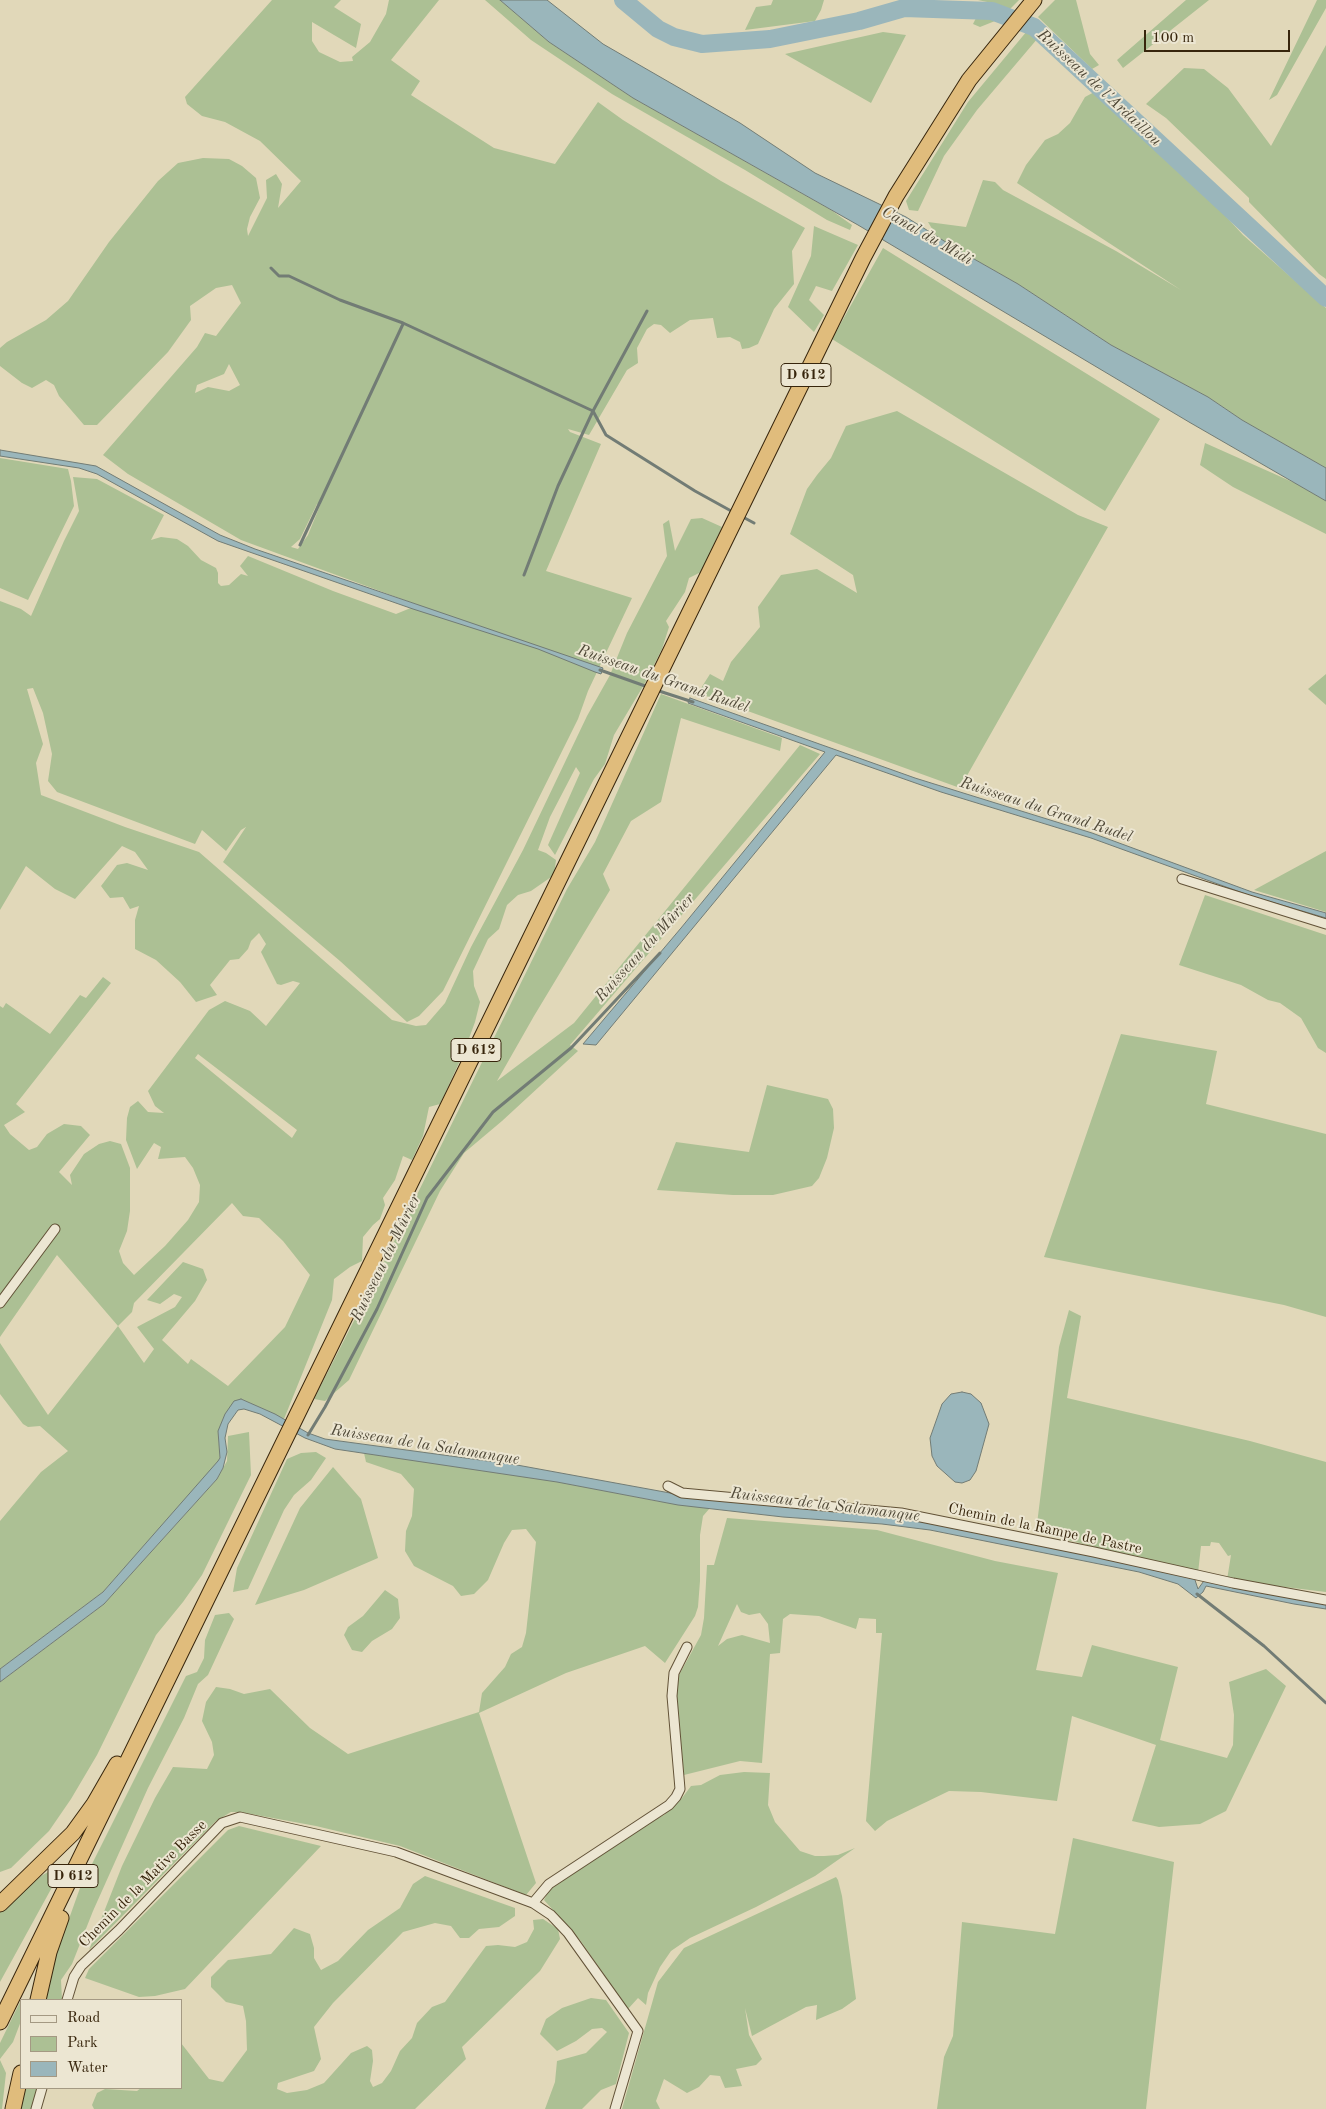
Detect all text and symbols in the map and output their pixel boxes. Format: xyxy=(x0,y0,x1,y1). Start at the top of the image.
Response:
scale bar xyxy=(1146,20,1292,52)
water label: Ruisseau de l'Ardaillou xyxy=(1033,25,1165,151)
text: 100 m xyxy=(1152,31,1194,46)
water label: Canal du Midi xyxy=(878,202,976,270)
road number: D 612 xyxy=(781,364,831,386)
water label: Ruisseau du Grand Rudel xyxy=(575,641,751,717)
water label: Ruisseau du Grand Rudel xyxy=(957,773,1135,847)
water label: Ruisseau du Mûrier xyxy=(591,890,699,1006)
road number: D 612 xyxy=(451,1038,501,1062)
water label: Ruisseau du Mûrier xyxy=(347,1191,425,1325)
water label: Ruisseau de la Salamanque xyxy=(329,1421,521,1469)
water label: Ruisseau de la Salamanque xyxy=(729,1484,921,1526)
street label: Chemin de la Rampe de Pastre xyxy=(946,1500,1144,1558)
street label: Chemin de la Mative Basse xyxy=(75,1816,211,1952)
road number: D 612 xyxy=(48,1864,98,1888)
legend xyxy=(20,1999,182,2089)
text: Road xyxy=(67,2011,100,2026)
text: Park xyxy=(67,2036,98,2051)
text: Water xyxy=(67,2061,108,2076)

